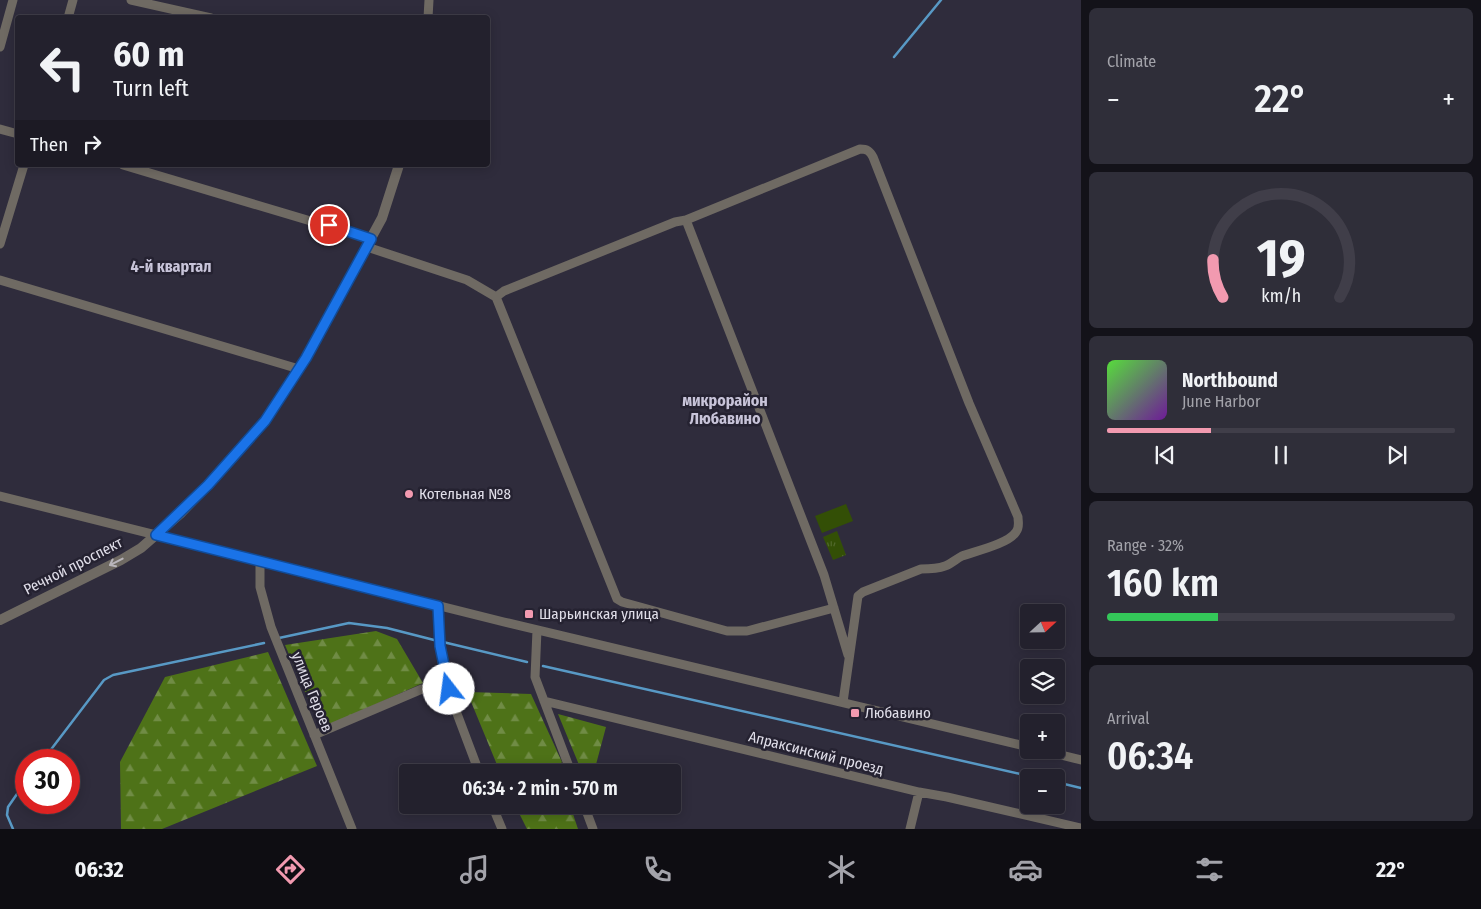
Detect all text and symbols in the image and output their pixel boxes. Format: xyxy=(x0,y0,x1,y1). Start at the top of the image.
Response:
text: 60 m xyxy=(113,33,184,75)
icon: left xyxy=(30,35,95,100)
text: Climate xyxy=(1107,52,1156,71)
text: Turn left xyxy=(113,75,189,102)
text: 22° xyxy=(1255,76,1307,122)
text: − xyxy=(1107,83,1120,116)
text: + xyxy=(1442,83,1455,116)
icon: right xyxy=(78,130,106,158)
text: Then xyxy=(30,133,68,156)
pin xyxy=(308,204,350,246)
icon: arrive xyxy=(315,211,343,239)
text: 19 xyxy=(1257,227,1305,290)
district label: 4-й квартал xyxy=(131,257,211,276)
text: km/h xyxy=(1261,285,1301,307)
text: Northbound xyxy=(1182,369,1278,392)
district label: микрорайон Любавино xyxy=(682,391,768,428)
text: June Harbor xyxy=(1182,392,1260,411)
icon: previous xyxy=(1151,441,1179,469)
icon: pause xyxy=(1267,441,1295,469)
icon: next xyxy=(1383,441,1411,469)
place label: Котельная №8 xyxy=(419,485,511,503)
marker: Котельная №8 xyxy=(403,488,415,500)
street label: Речной проспект xyxy=(21,533,126,599)
text: Range · 32% xyxy=(1107,536,1184,555)
one-way arrow xyxy=(109,558,124,567)
text: 160 km xyxy=(1107,560,1219,606)
north arrow xyxy=(1020,604,1065,649)
map controls xyxy=(1020,604,1065,814)
place label: Шарьинская улица xyxy=(539,605,659,623)
marker: Шарьинская улица xyxy=(523,608,535,620)
street label: улица Героев xyxy=(288,649,336,735)
button: layers xyxy=(1020,659,1065,704)
position arrow xyxy=(422,662,474,714)
place label: Любавино xyxy=(865,704,931,722)
marker: Любавино xyxy=(849,707,861,719)
text: Arrival xyxy=(1107,709,1149,728)
button: + xyxy=(1020,714,1065,759)
street label: Апраксинский проезд xyxy=(747,728,885,778)
text: 06:34 xyxy=(1107,733,1193,779)
speed limit sign: 30 xyxy=(15,749,80,814)
button: − xyxy=(1020,769,1065,814)
text: 06:34 · 2 min · 570 m xyxy=(462,777,618,800)
icon: directions xyxy=(273,852,308,887)
icon: music xyxy=(457,852,492,887)
icon: phone xyxy=(640,852,675,887)
icon: climate xyxy=(824,852,859,887)
icon: car xyxy=(1008,852,1043,887)
icon: filters xyxy=(1192,852,1227,887)
text: 06:32 xyxy=(74,856,124,883)
text: 22° xyxy=(1376,856,1407,883)

